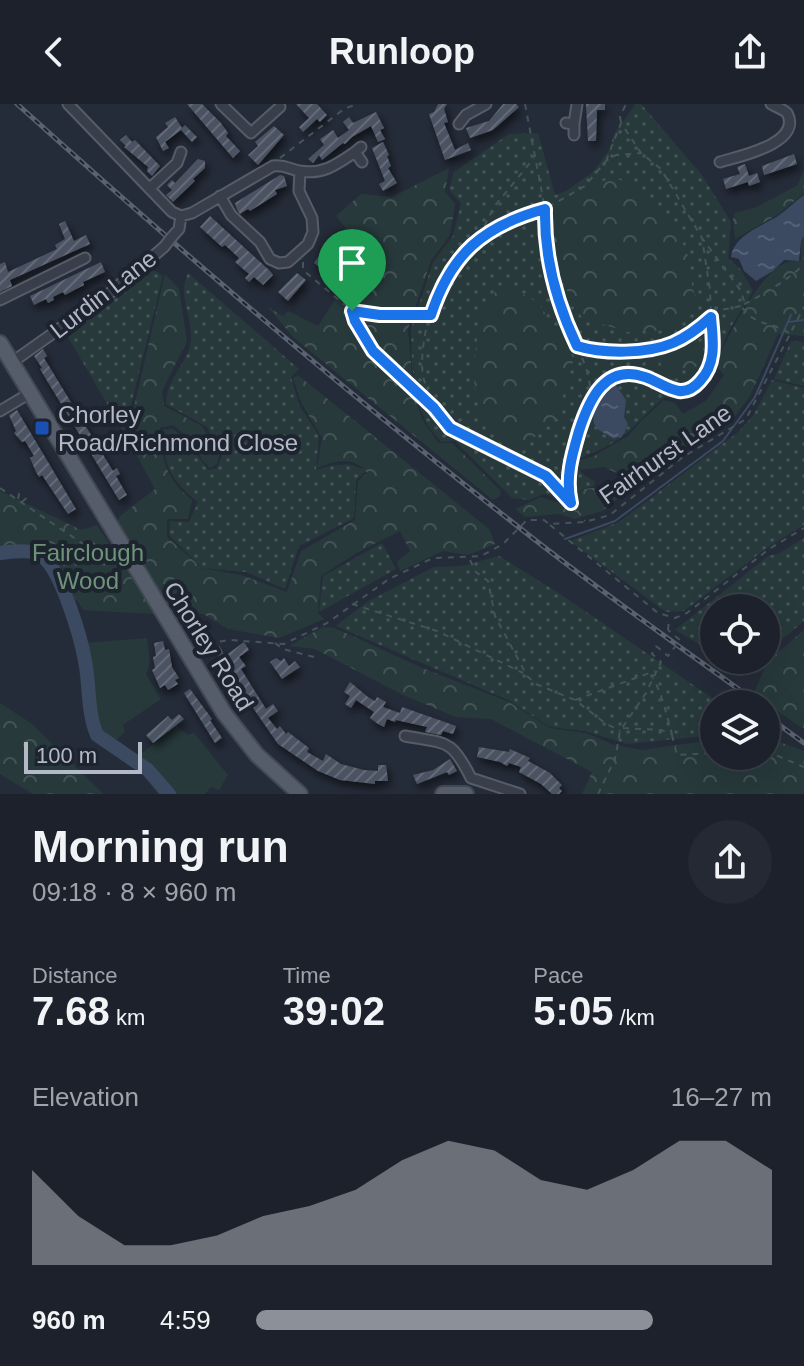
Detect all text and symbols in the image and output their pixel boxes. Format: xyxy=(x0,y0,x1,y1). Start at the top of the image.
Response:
icon: back xyxy=(32,30,76,74)
icon: share xyxy=(728,30,772,74)
text: Runloop xyxy=(329,31,475,72)
pin xyxy=(318,229,386,311)
icon: arrive xyxy=(330,241,374,285)
street label: Lurdin Lane xyxy=(45,244,161,344)
street label: Fairhurst Lane xyxy=(594,399,736,509)
place label: Chorley Road/Richmond Close xyxy=(58,401,298,456)
marker: Chorley Road/Richmond Close xyxy=(33,419,51,437)
park label: Fairclough Wood xyxy=(32,539,144,594)
street label: Chorley Road xyxy=(159,577,259,715)
map controls xyxy=(700,594,780,770)
button: locate xyxy=(700,594,780,674)
button: layers xyxy=(700,690,780,770)
scale bar xyxy=(24,738,142,774)
text: 100 m xyxy=(36,743,97,768)
button: share xyxy=(688,820,772,904)
text: Morning run xyxy=(32,822,289,871)
text: 09:18 · 8 × 960 m xyxy=(32,877,237,907)
text: Distance xyxy=(32,963,118,988)
text: Time xyxy=(283,963,331,988)
text: Pace xyxy=(533,963,583,988)
text: 7.68 xyxy=(32,989,110,1033)
text: 39:02 xyxy=(283,989,385,1033)
text: 5:05 xyxy=(533,989,613,1033)
text: km xyxy=(110,1005,145,1030)
text: /km xyxy=(613,1005,655,1030)
text: Elevation xyxy=(32,1082,139,1112)
text: 16–27 m xyxy=(671,1082,772,1112)
text: 960 m xyxy=(32,1305,106,1335)
text: 4:59 xyxy=(160,1305,211,1335)

